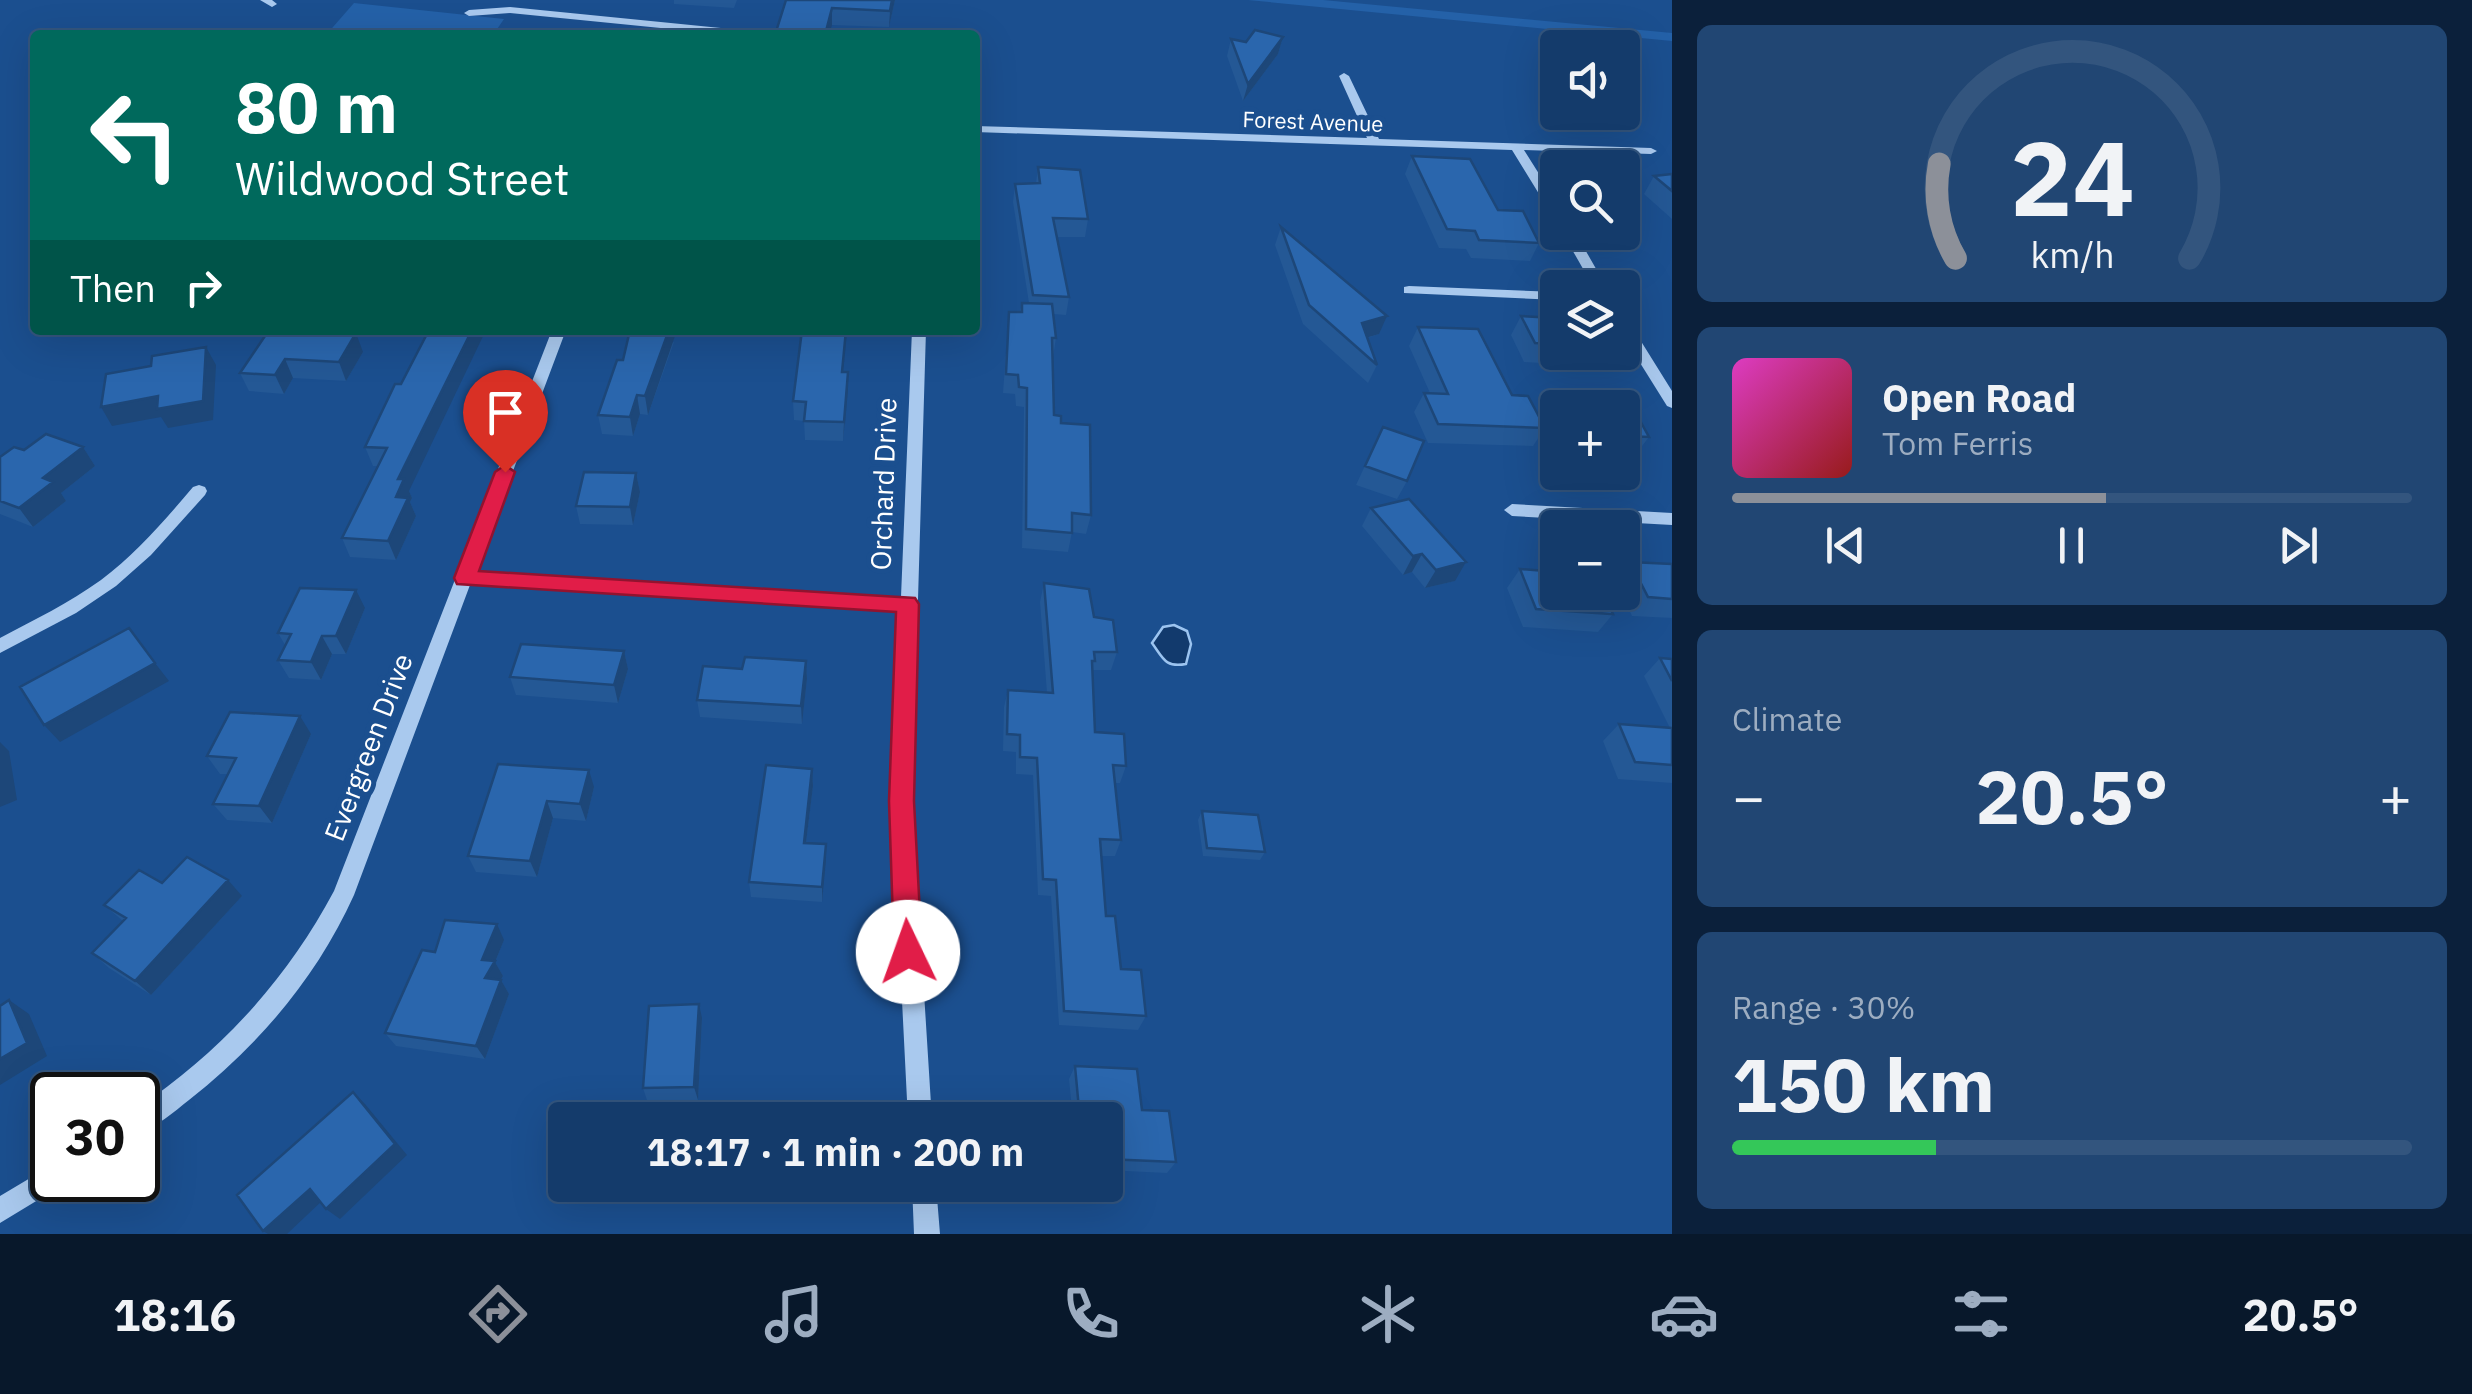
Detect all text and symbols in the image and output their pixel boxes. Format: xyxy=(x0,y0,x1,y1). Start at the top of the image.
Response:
map controls xyxy=(1540,30,1640,610)
button: sound xyxy=(1540,30,1640,130)
text: 80 m xyxy=(235,61,398,152)
icon: left xyxy=(70,70,200,200)
street label: Forest Avenue xyxy=(1242,104,1384,138)
text: 24 xyxy=(2010,109,2134,245)
text: Wildwood Street xyxy=(235,149,570,207)
button: search xyxy=(1540,150,1640,250)
text: km/h xyxy=(2030,231,2114,278)
icon: right xyxy=(176,260,231,315)
text: Then xyxy=(70,263,156,312)
button: layers xyxy=(1540,270,1640,370)
pin xyxy=(463,370,548,473)
text: Open Road xyxy=(1882,373,2076,422)
icon: arrive xyxy=(478,385,533,440)
button: + xyxy=(1540,390,1640,490)
street label: Orchard Drive xyxy=(861,397,905,571)
text: Tom Ferris xyxy=(1882,422,2033,464)
button: − xyxy=(1540,510,1640,610)
icon: previous xyxy=(1818,518,1873,573)
icon: pause xyxy=(2044,518,2099,573)
icon: next xyxy=(2271,518,2326,573)
street label: Evergreen Drive xyxy=(315,648,421,846)
text: Climate xyxy=(1732,698,1842,740)
text: 20.5° xyxy=(1975,747,2169,845)
text: − xyxy=(1732,761,1765,832)
text: + xyxy=(2379,761,2412,832)
position arrow xyxy=(856,900,960,1004)
text: Range · 30% xyxy=(1732,986,1915,1028)
text: 150 km xyxy=(1732,1035,1995,1133)
speed limit sign: 30 xyxy=(30,1072,160,1202)
text: 18:17 · 1 min · 200 m xyxy=(647,1127,1024,1176)
icon: directions xyxy=(463,1279,533,1349)
icon: music xyxy=(759,1279,829,1349)
icon: phone xyxy=(1056,1279,1126,1349)
icon: climate xyxy=(1353,1279,1423,1349)
icon: car xyxy=(1649,1279,1719,1349)
icon: filters xyxy=(1946,1279,2016,1349)
text: 18:16 xyxy=(113,1285,236,1343)
text: 20.5° xyxy=(2243,1285,2359,1343)

